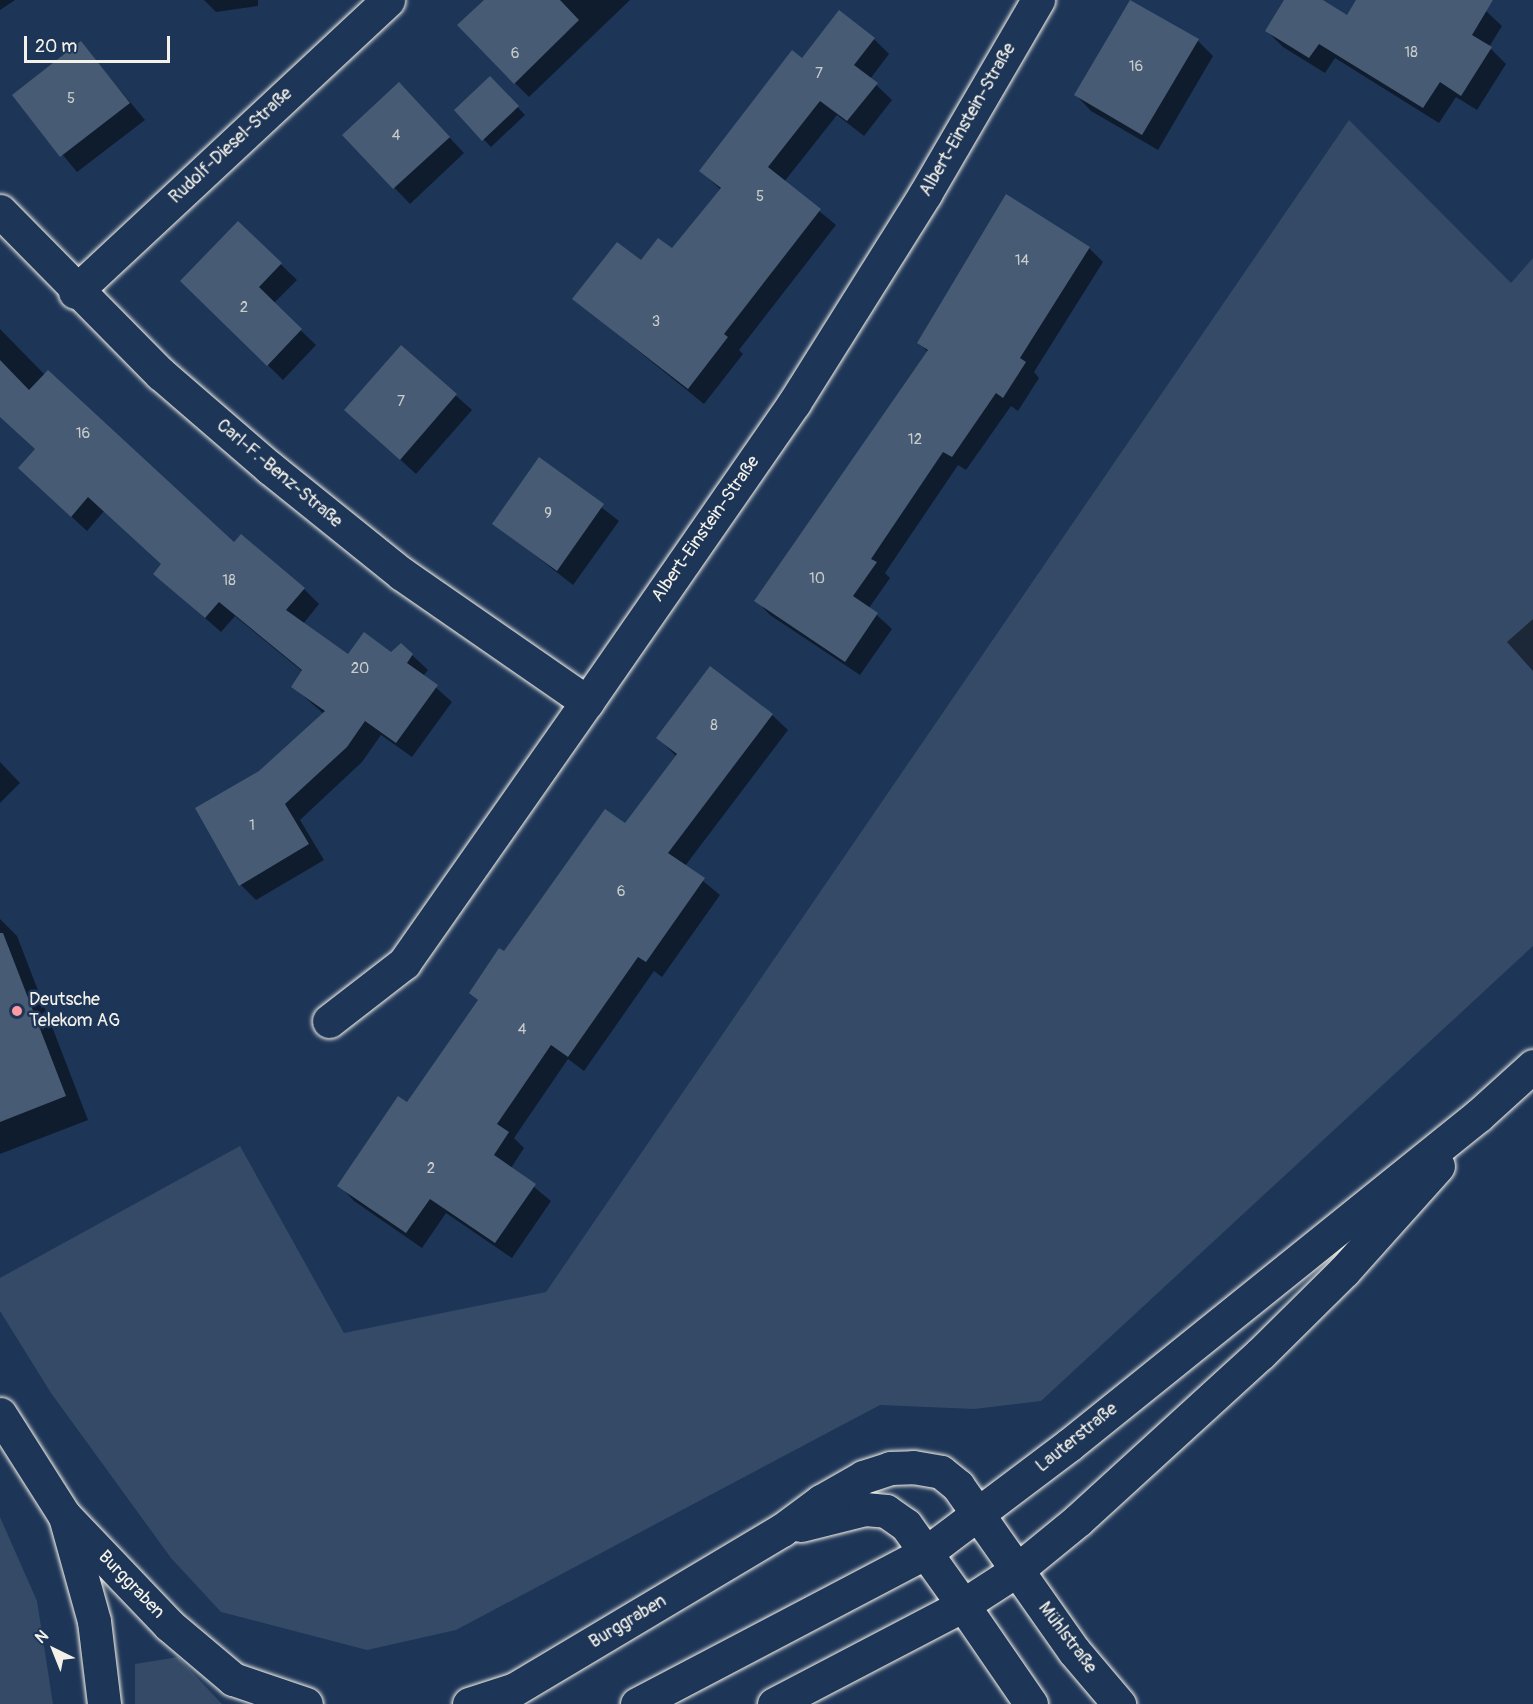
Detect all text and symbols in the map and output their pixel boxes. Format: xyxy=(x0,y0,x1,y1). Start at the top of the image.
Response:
scale bar xyxy=(27,24,172,62)
text: 20 m xyxy=(35,35,77,58)
street label: Albert-Einstein-Straße xyxy=(915,39,1021,201)
house number: 18 xyxy=(1404,44,1418,62)
house number: 6 xyxy=(511,45,519,63)
house number: 16 xyxy=(1129,58,1143,76)
house number: 7 xyxy=(815,65,823,83)
street label: Rudolf-Diesel-Straße xyxy=(165,83,297,209)
house number: 5 xyxy=(67,90,75,108)
house number: 4 xyxy=(392,127,400,145)
house number: 5 xyxy=(756,188,764,206)
house number: 14 xyxy=(1015,252,1029,270)
house number: 2 xyxy=(240,299,248,317)
house number: 3 xyxy=(652,313,660,331)
house number: 7 xyxy=(397,393,405,411)
street label: Carl-F.-Benz-Straße xyxy=(212,415,346,533)
house number: 16 xyxy=(76,425,90,443)
house number: 12 xyxy=(908,431,922,449)
street label: Albert-Einstein-Straße xyxy=(647,452,765,606)
house number: 9 xyxy=(544,505,552,523)
house number: 10 xyxy=(809,570,825,588)
house number: 18 xyxy=(222,572,236,590)
house number: 20 xyxy=(351,660,369,678)
house number: 8 xyxy=(710,717,718,735)
house number: 1 xyxy=(249,817,255,835)
house number: 6 xyxy=(617,883,625,901)
place label: Deutsche Telekom AG xyxy=(29,990,120,1032)
marker: Deutsche Telekom AG xyxy=(10,1004,24,1018)
house number: 4 xyxy=(518,1021,526,1039)
house number: 2 xyxy=(427,1160,435,1178)
street label: Lauterstraße xyxy=(1032,1399,1122,1477)
street label: Burggraben xyxy=(93,1547,169,1623)
street label: Burggraben xyxy=(586,1591,670,1653)
street label: Mühlstraße xyxy=(1033,1598,1101,1678)
north arrow xyxy=(24,1620,84,1680)
text: N xyxy=(31,1626,52,1648)

